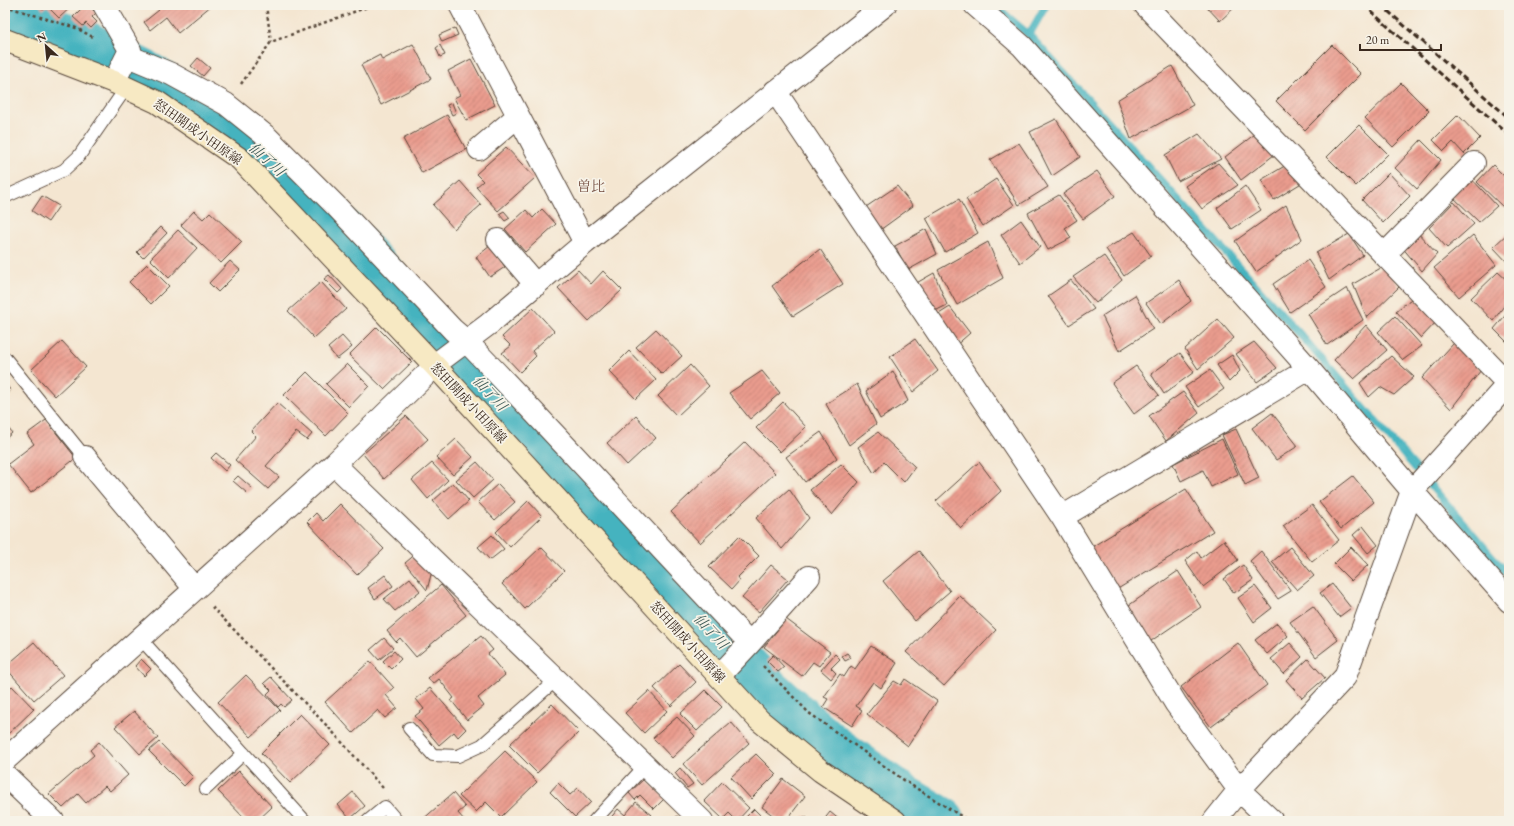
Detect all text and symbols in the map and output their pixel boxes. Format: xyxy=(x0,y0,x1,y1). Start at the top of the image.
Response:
north arrow xyxy=(26,26,66,66)
scale bar xyxy=(1360,26,1441,52)
text: N xyxy=(34,29,49,45)
text: 20 m xyxy=(1366,32,1390,48)
street label: 怒田開成小田原線 xyxy=(151,95,245,169)
water label: 仙了川 xyxy=(245,138,290,181)
district label: 曽比 xyxy=(577,177,605,195)
street label: 怒田開成小田原線 xyxy=(427,359,511,447)
water label: 仙了川 xyxy=(469,372,512,416)
street label: 怒田開成小田原線 xyxy=(647,598,729,686)
water label: 仙了川 xyxy=(690,610,733,654)

